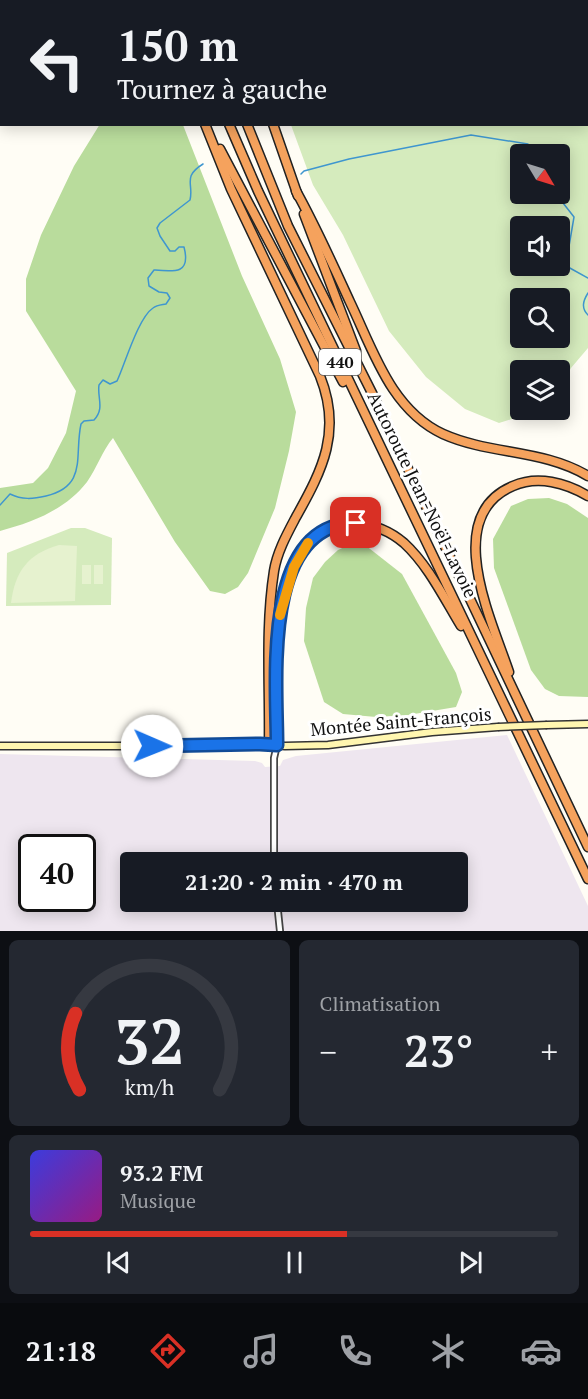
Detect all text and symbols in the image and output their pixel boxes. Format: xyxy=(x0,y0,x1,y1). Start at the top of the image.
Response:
text: 150 m xyxy=(117,17,238,73)
icon: left xyxy=(18,24,96,102)
text: Tournez à gauche xyxy=(117,71,327,107)
north arrow xyxy=(510,144,570,204)
map controls xyxy=(510,144,570,420)
button: sound xyxy=(510,216,570,276)
button: search xyxy=(510,288,570,348)
road number: 440 xyxy=(319,349,361,375)
button: layers xyxy=(510,360,570,420)
street label: Autoroute Jean-Noël-Lavoie xyxy=(362,387,483,602)
pin xyxy=(330,497,381,548)
icon: arrive xyxy=(339,506,372,539)
street label: Montée Saint-François xyxy=(309,701,492,741)
position arrow xyxy=(120,714,184,778)
speed limit sign: 40 xyxy=(18,834,96,912)
text: 21:20 · 2 min · 470 m xyxy=(185,867,403,896)
text: Climatisation xyxy=(320,990,440,1017)
text: 32 xyxy=(114,999,185,1082)
text: 23° xyxy=(404,1020,473,1080)
text: − xyxy=(320,1030,337,1073)
text: + xyxy=(540,1030,558,1073)
text: km/h xyxy=(124,1073,174,1101)
text: 93.2 FM xyxy=(120,1158,203,1187)
text: Musique xyxy=(120,1187,196,1214)
icon: previous xyxy=(102,1246,135,1279)
icon: pause xyxy=(278,1246,311,1279)
icon: next xyxy=(454,1246,487,1279)
icon: directions xyxy=(147,1330,189,1372)
icon: music xyxy=(240,1330,282,1372)
icon: phone xyxy=(334,1330,376,1372)
icon: climate xyxy=(427,1330,469,1372)
icon: car xyxy=(520,1330,562,1372)
text: 21:18 xyxy=(26,1333,96,1369)

